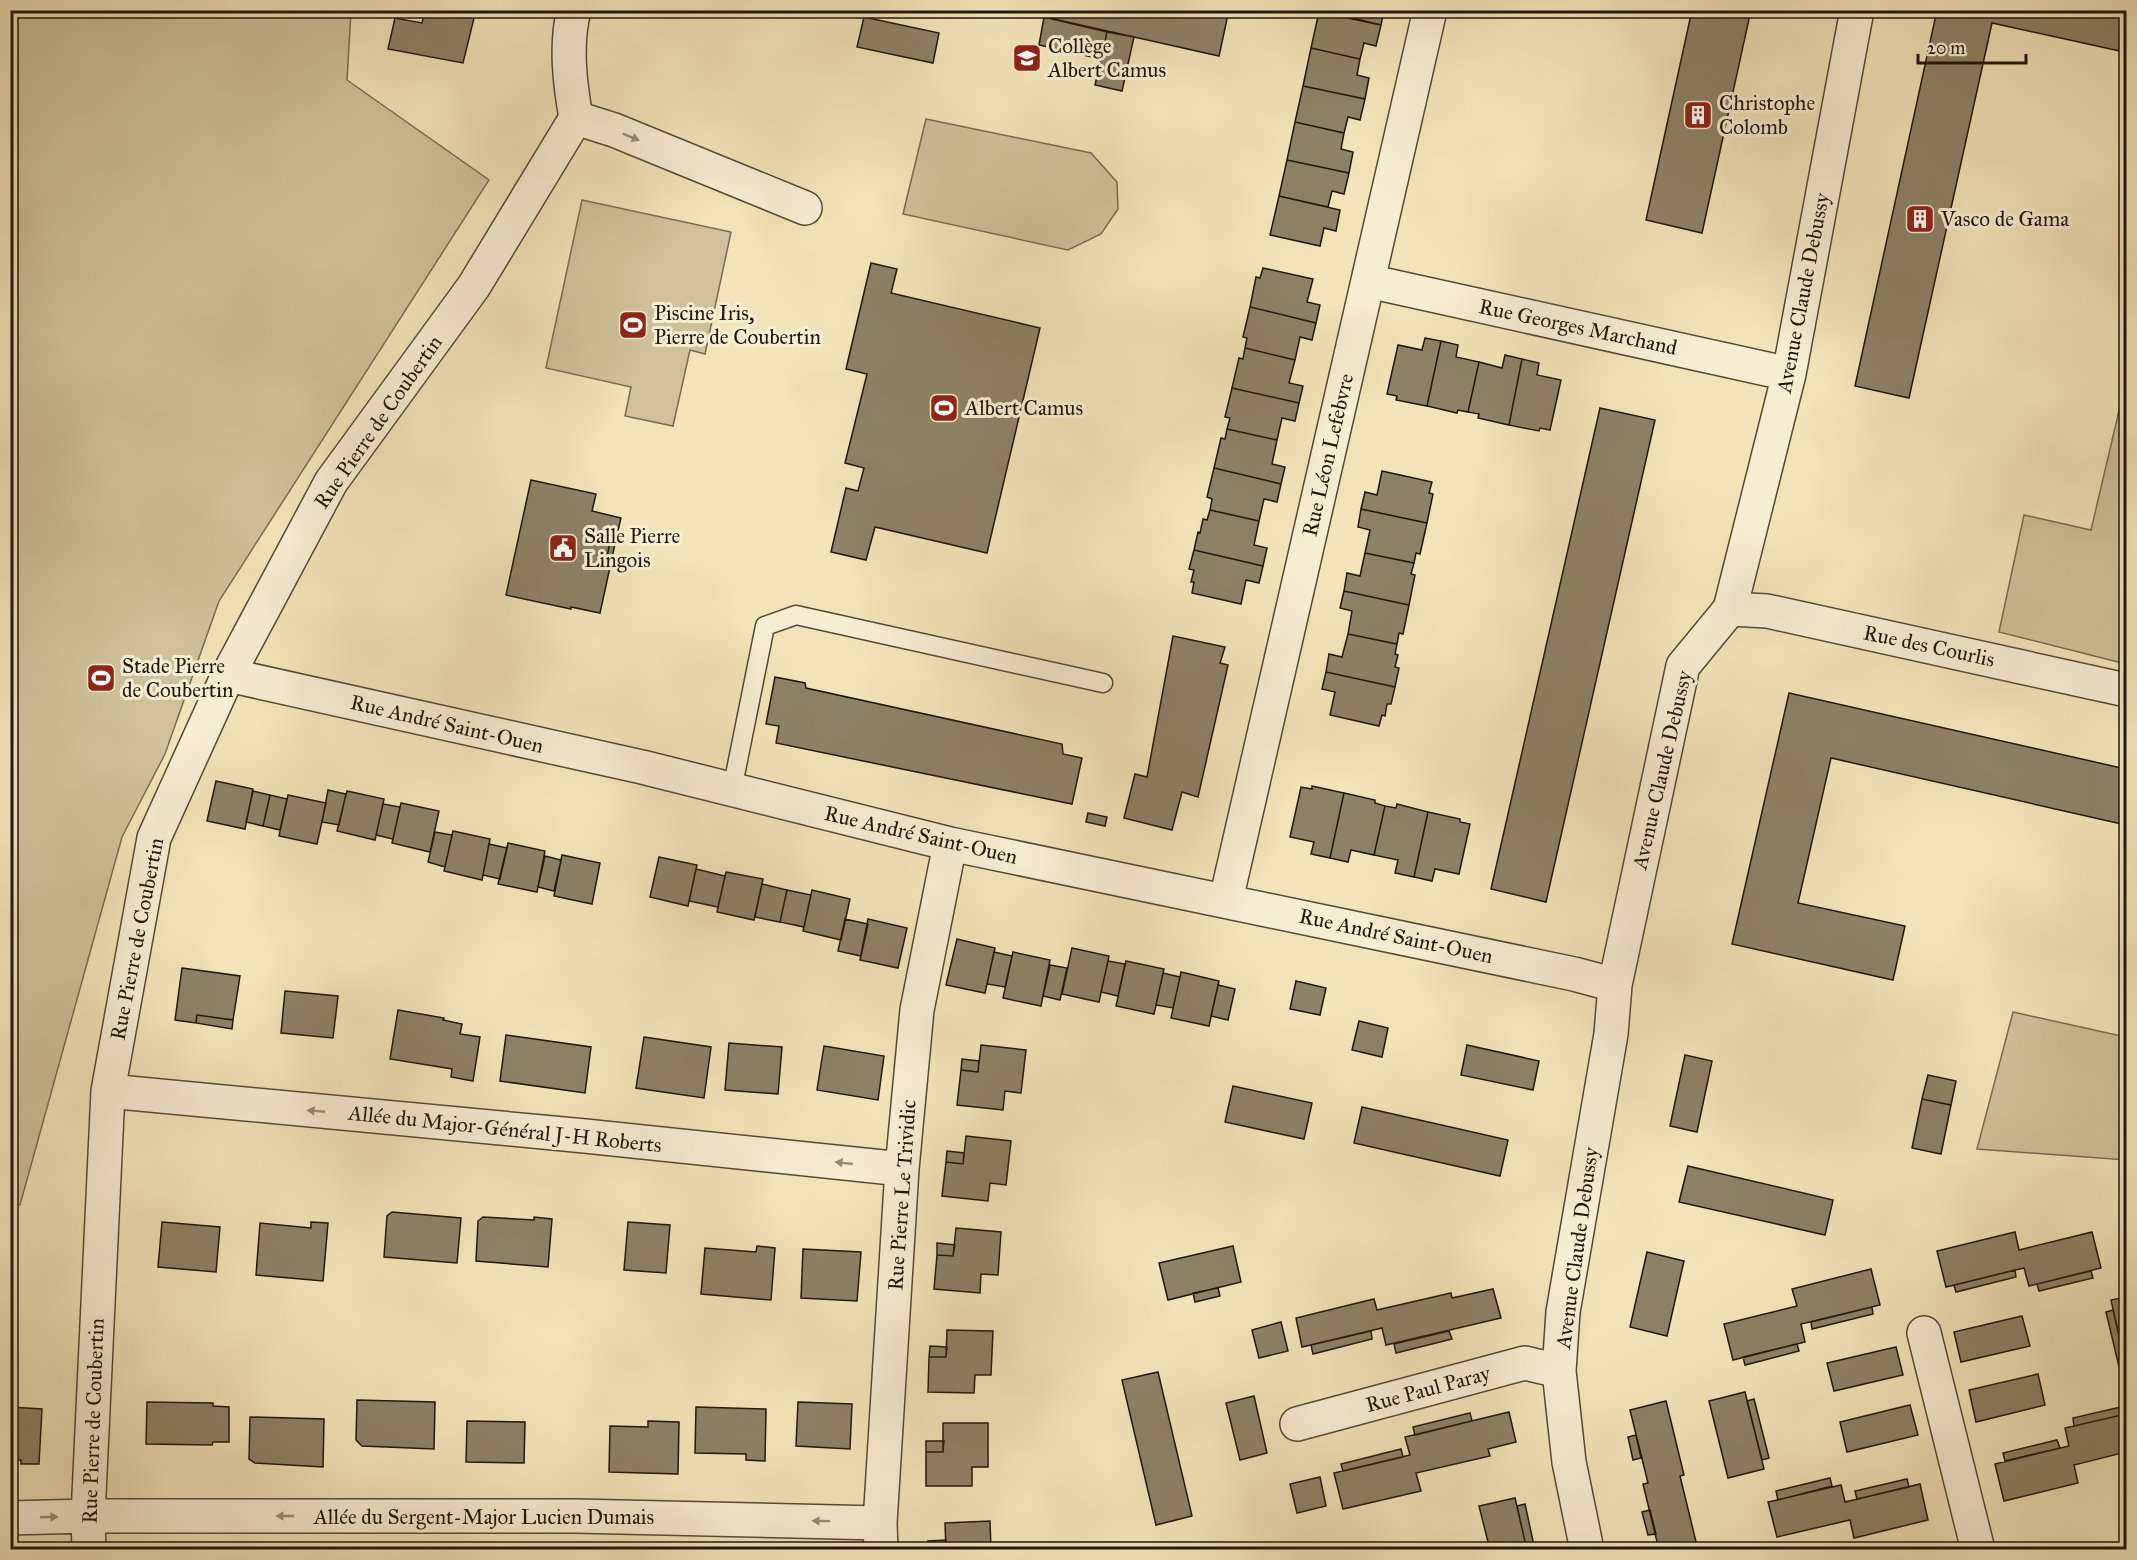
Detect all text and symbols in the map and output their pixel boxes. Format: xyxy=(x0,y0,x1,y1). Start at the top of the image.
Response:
scale bar xyxy=(1918,27,2026,65)
place label: Collège Albert Camus xyxy=(1047,33,1166,83)
text: 20 m xyxy=(1927,37,1965,59)
school or university icon: Collège Albert Camus xyxy=(1011,42,1043,74)
place label: Christophe Colomb xyxy=(1719,90,1815,140)
building icon: Christophe Colomb xyxy=(1682,99,1714,131)
one-way arrow xyxy=(622,133,640,142)
street label: Avenue Claude Debussy xyxy=(1771,190,1835,396)
building icon: Vasco de Gama xyxy=(1904,203,1936,235)
place label: Vasco de Gama xyxy=(1940,206,2069,232)
street label: Rue Georges Marchand xyxy=(1476,293,1680,361)
place label: Piscine Iris, Pierre de Coubertin xyxy=(654,300,821,350)
sports icon: Piscine Iris, Pierre de Coubertin xyxy=(617,309,649,341)
street label: Rue Pierre de Coubertin xyxy=(308,330,448,514)
street label: Rue Léon Lefebvre xyxy=(1297,371,1359,539)
sports icon: Albert Camus xyxy=(928,392,960,424)
place label: Albert Camus xyxy=(964,395,1083,421)
place label: Salle Pierre Lingois xyxy=(584,523,681,573)
public building icon: Salle Pierre Lingois xyxy=(547,532,579,564)
street label: Rue des Courlis xyxy=(1861,619,1997,673)
place label: Stade Pierre de Coubertin xyxy=(122,653,233,703)
sports icon: Stade Pierre de Coubertin xyxy=(85,662,117,694)
street label: Avenue Claude Debussy xyxy=(1626,667,1698,873)
street label: Rue André Saint-Ouen xyxy=(348,689,546,759)
street label: Rue André Saint-Ouen xyxy=(822,800,1020,870)
street label: Rue Pierre de Coubertin xyxy=(105,836,169,1042)
street label: Rue André Saint-Ouen xyxy=(1297,903,1495,969)
street label: Rue Pierre Le Trividic xyxy=(882,1098,922,1291)
street label: Allée du Major-Général J-H Roberts xyxy=(346,1100,663,1158)
one-way arrow xyxy=(306,1106,325,1116)
street label: Avenue Claude Debussy xyxy=(1550,1144,1604,1351)
one-way arrow xyxy=(834,1158,853,1168)
street label: Rue Pierre de Coubertin xyxy=(76,1318,110,1524)
street label: Rue Paul Paray xyxy=(1363,1360,1494,1418)
street label: Allée du Sergent-Major Lucien Dumais xyxy=(313,1504,654,1530)
one-way arrow xyxy=(276,1511,295,1521)
one-way arrow xyxy=(40,1512,59,1522)
one-way arrow xyxy=(812,1517,831,1526)

